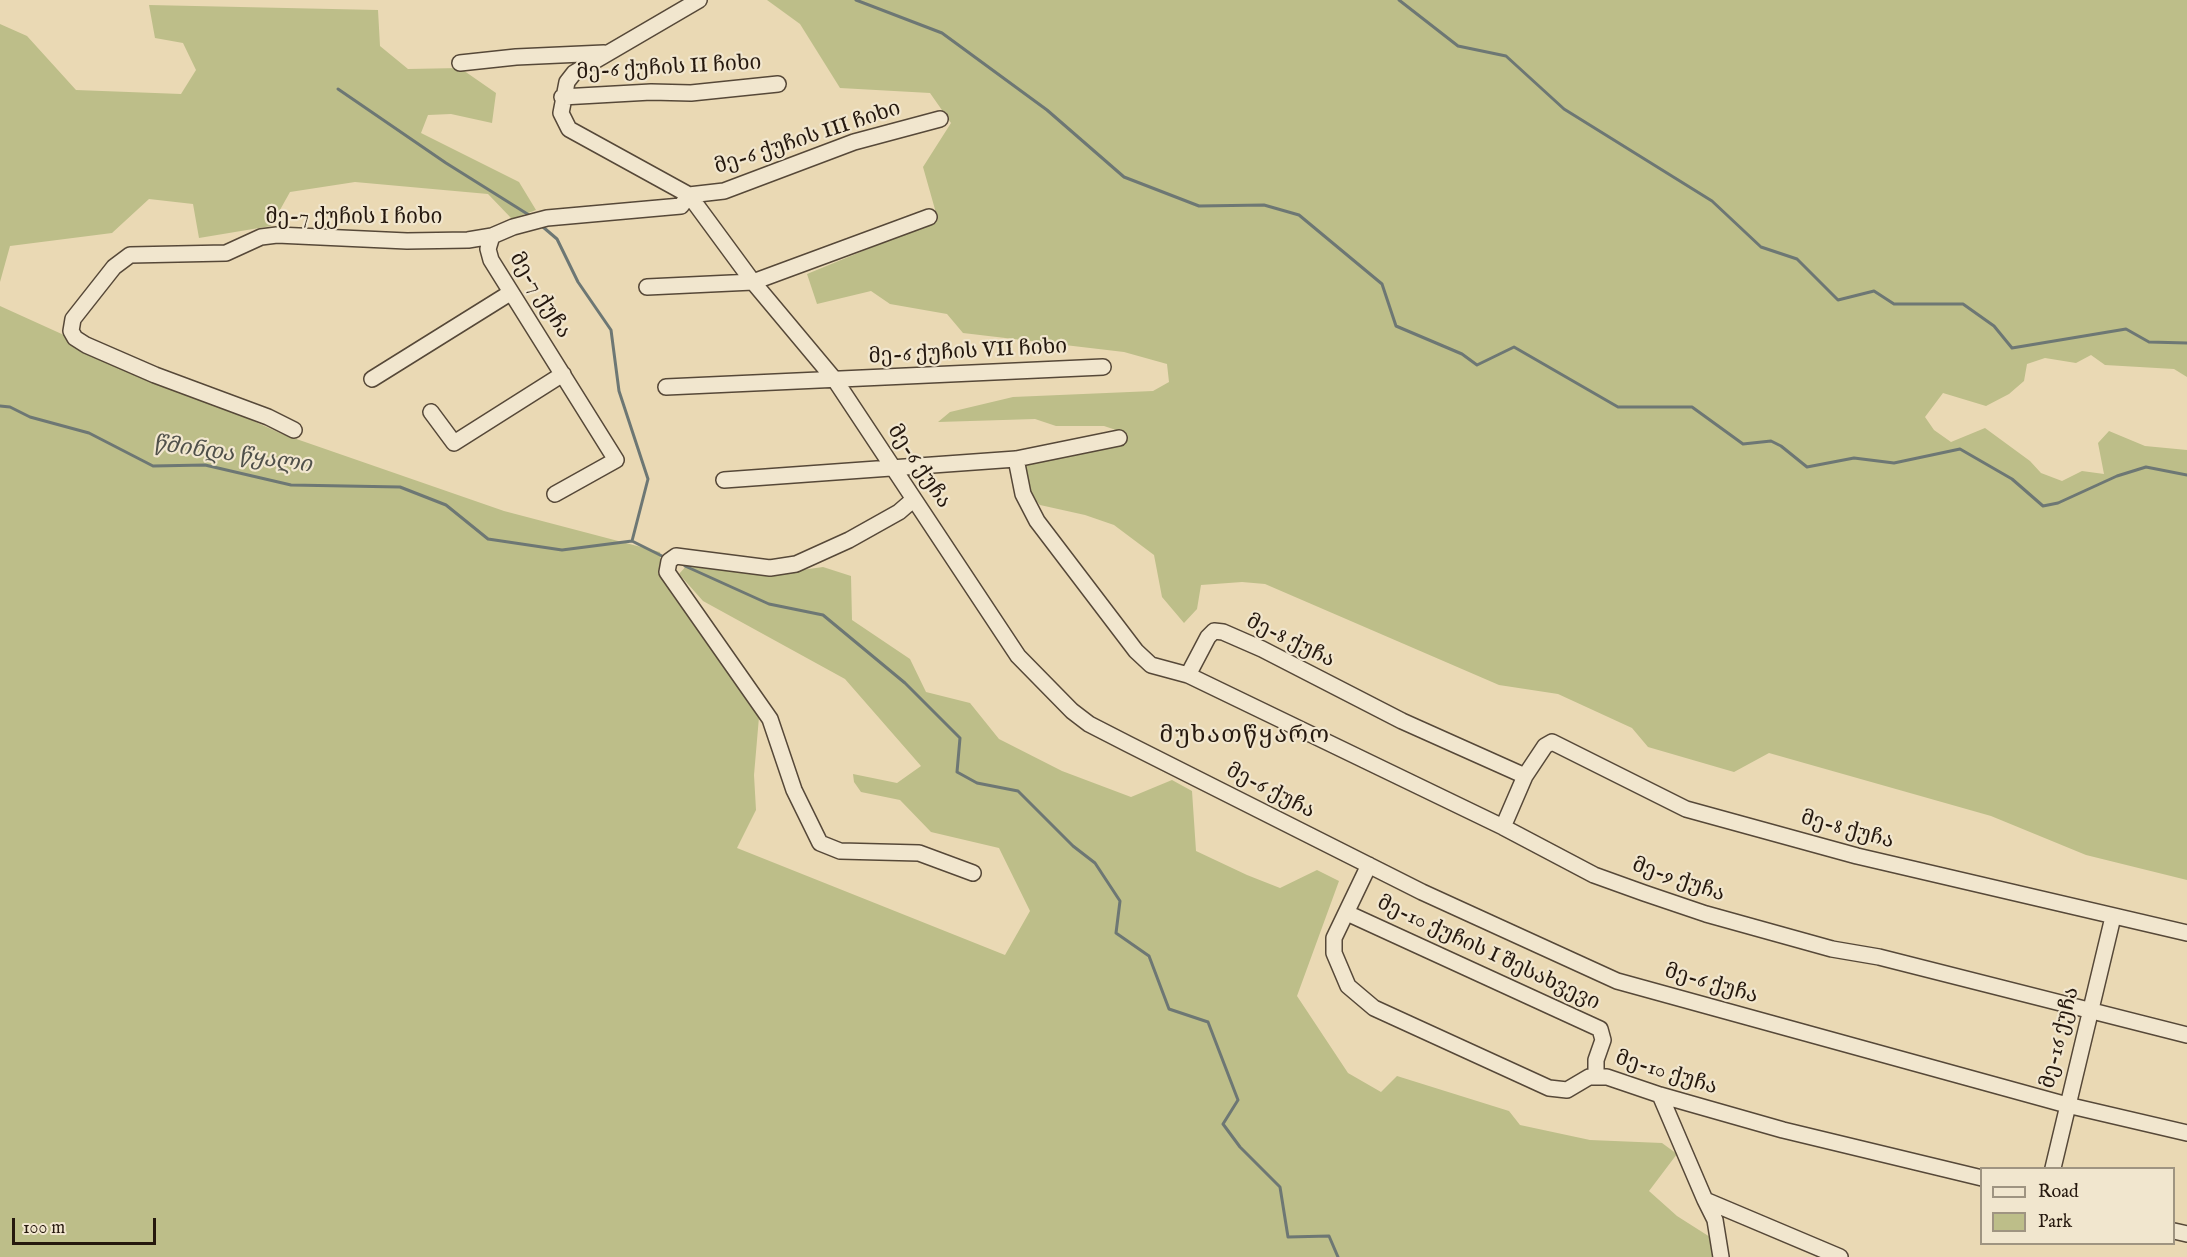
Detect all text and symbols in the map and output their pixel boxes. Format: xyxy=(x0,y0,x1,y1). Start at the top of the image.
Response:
street label: მე-6 ქუჩის II ჩიხი xyxy=(576,52,762,86)
street label: მე-6 ქუჩის III ჩიხი xyxy=(712,97,904,181)
street label: მე-7 ქუჩის I ჩიხი xyxy=(266,206,442,232)
street label: მე-7 ქუჩა xyxy=(503,248,575,344)
street label: მე-6 ქუჩის VII ჩიხი xyxy=(868,335,1068,371)
street label: მე-6 ქუჩა xyxy=(881,420,955,514)
water label: წმინდა წყალი xyxy=(151,432,313,480)
street label: მე-8 ქუჩა xyxy=(1242,610,1338,674)
district label: მუხათწყარო xyxy=(1159,723,1331,751)
street label: მე-6 ქუჩა xyxy=(1222,759,1318,825)
street label: მე-8 ქუჩა xyxy=(1798,807,1896,855)
street label: მე-9 ქუჩა xyxy=(1628,853,1728,909)
street label: მე-10 ქუჩის I შესახვევი xyxy=(1373,891,1603,1017)
street label: მე-6 ქუჩა xyxy=(1661,960,1761,1010)
street label: მე-16 ქუჩა xyxy=(2036,985,2086,1091)
street label: მე-10 ქუჩა xyxy=(1612,1047,1720,1101)
legend xyxy=(1980,1167,2175,1245)
text: Road xyxy=(2038,1181,2079,1204)
scale bar xyxy=(15,1206,159,1244)
text: Park xyxy=(2038,1211,2072,1234)
text: 100 m xyxy=(23,1217,65,1240)

